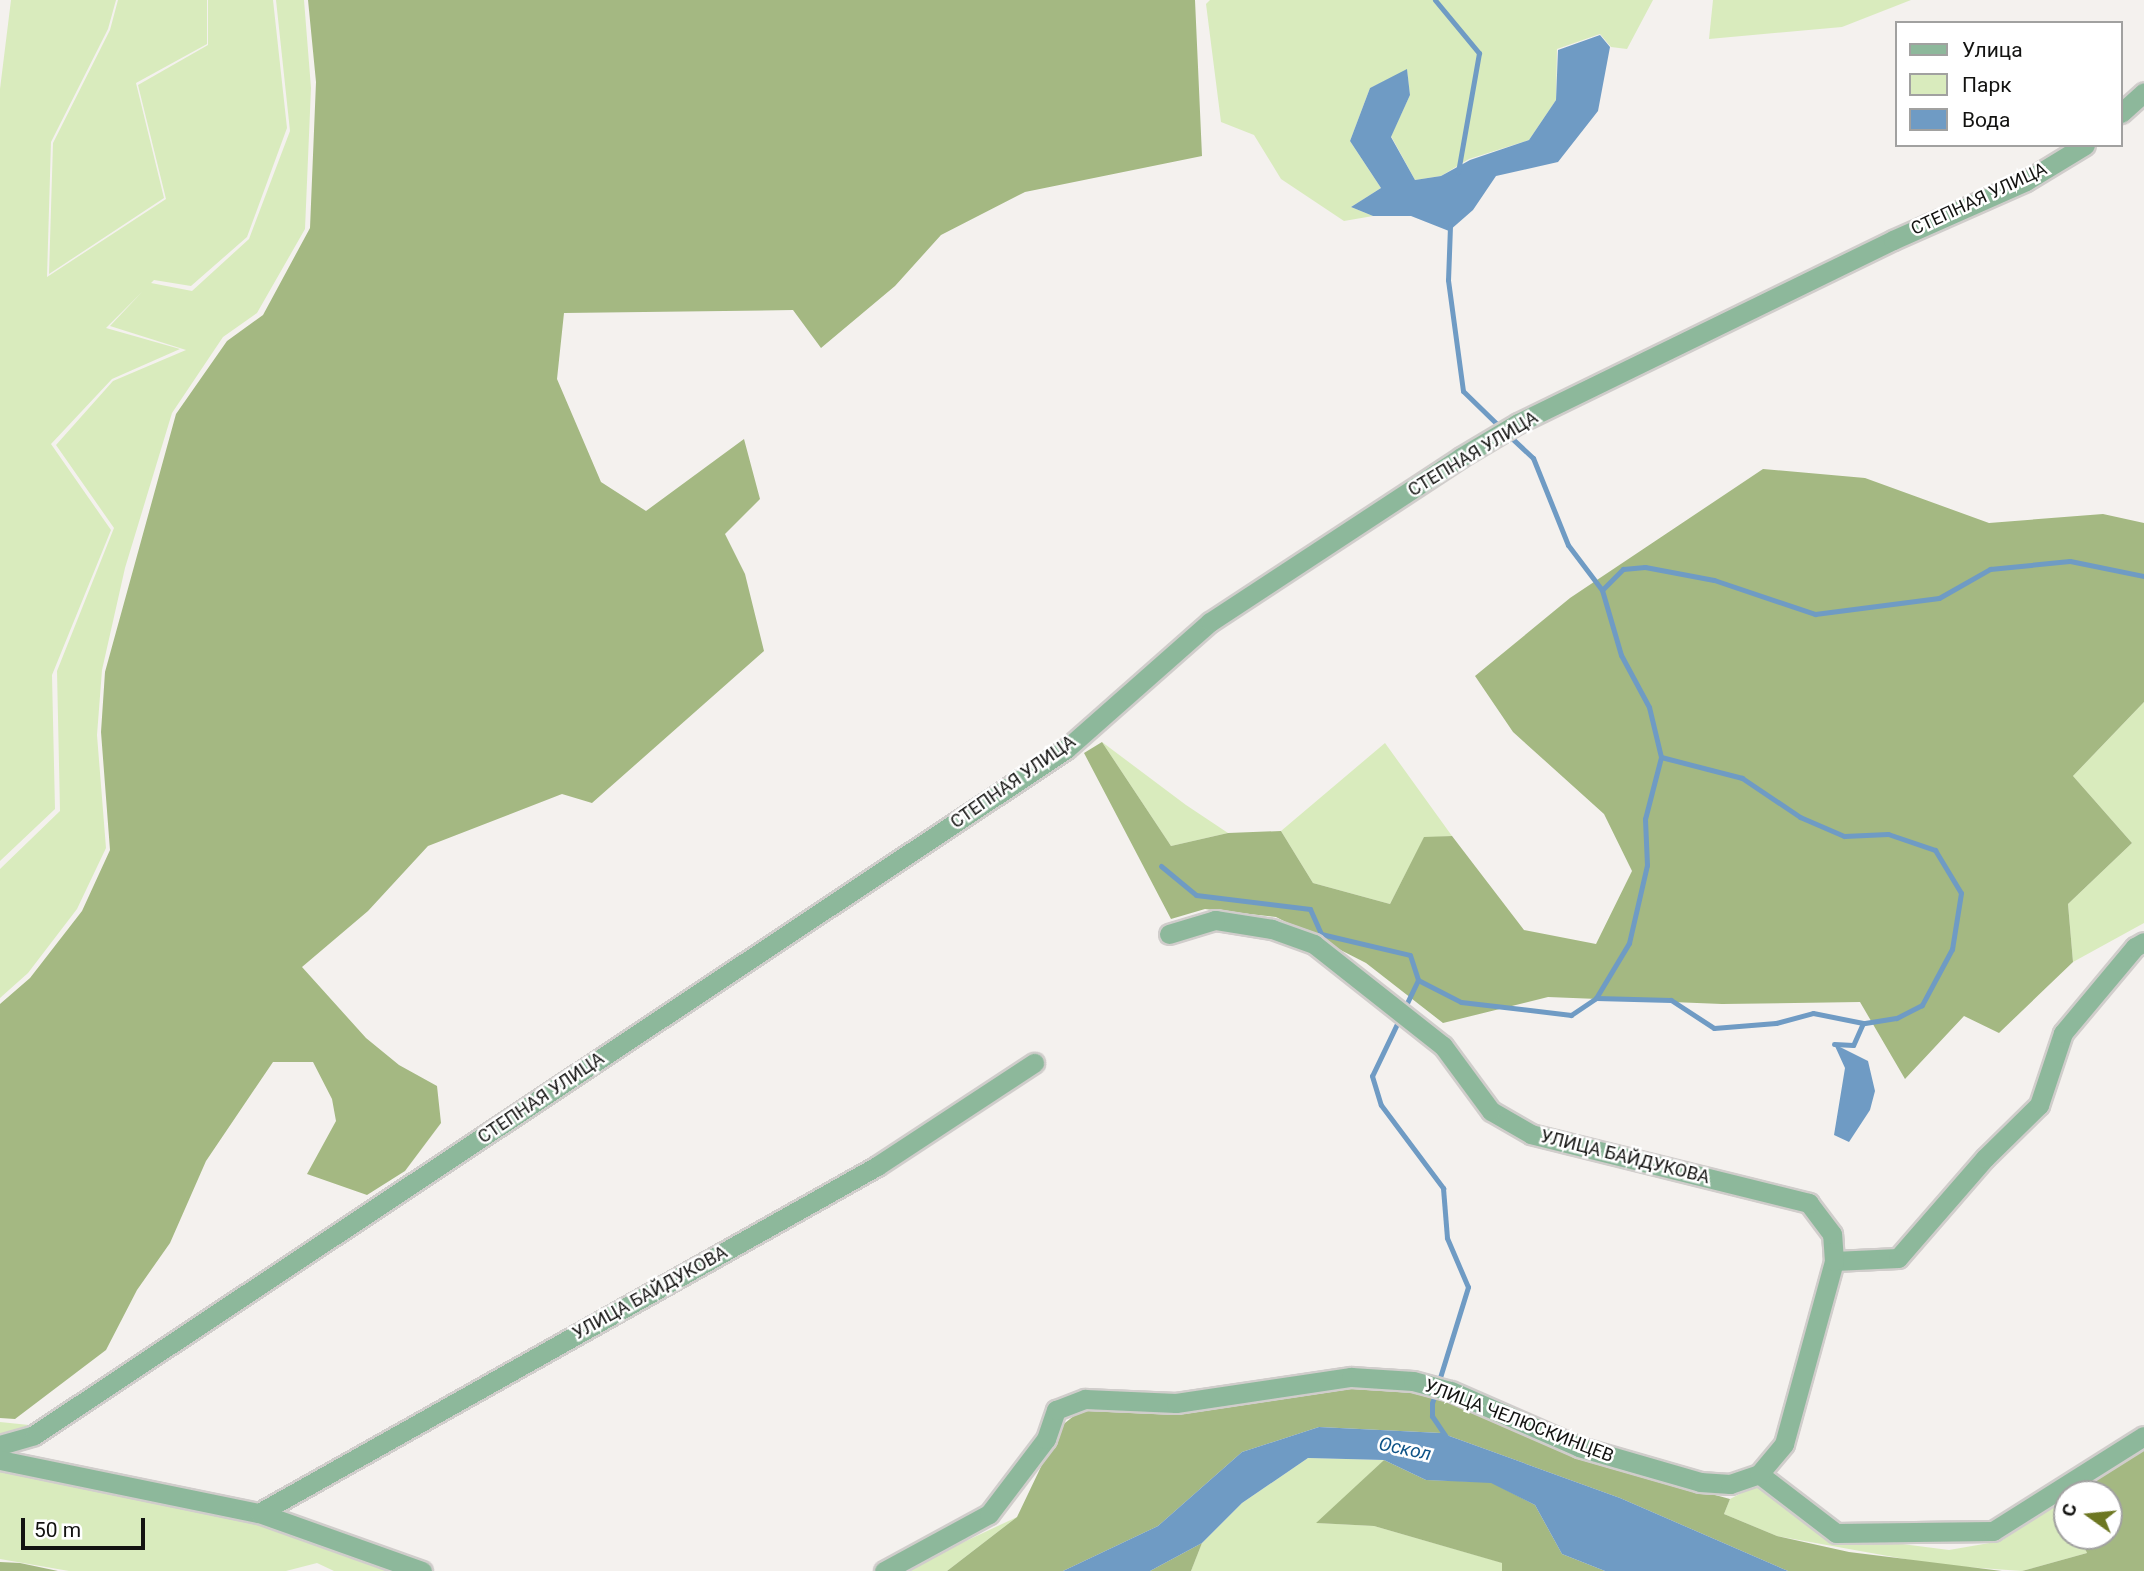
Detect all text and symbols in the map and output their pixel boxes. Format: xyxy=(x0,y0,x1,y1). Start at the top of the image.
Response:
legend xyxy=(1896,21,2123,147)
text: Улица xyxy=(1962,38,2023,62)
text: Парк xyxy=(1962,73,2012,97)
text: Вода xyxy=(1962,108,2010,132)
street label: СТЕПНАЯ УЛИЦА xyxy=(1908,158,2050,240)
street label: СТЕПНАЯ УЛИЦА xyxy=(1404,407,1542,501)
street label: СТЕПНАЯ УЛИЦА xyxy=(946,731,1080,833)
street label: СТЕПНАЯ УЛИЦА xyxy=(474,1048,608,1148)
street label: УЛИЦА БАЙДУКОВА xyxy=(1538,1126,1712,1188)
street label: УЛИЦА БАЙДУКОВА xyxy=(569,1242,731,1344)
street label: УЛИЦА ЧЕЛЮСКИНЦЕВ xyxy=(1421,1375,1617,1467)
water label: Оскол xyxy=(1377,1432,1433,1466)
north arrow xyxy=(2053,1480,2123,1550)
text: С xyxy=(2056,1501,2082,1519)
scale bar xyxy=(24,1504,149,1548)
text: 50 m xyxy=(34,1518,81,1542)

